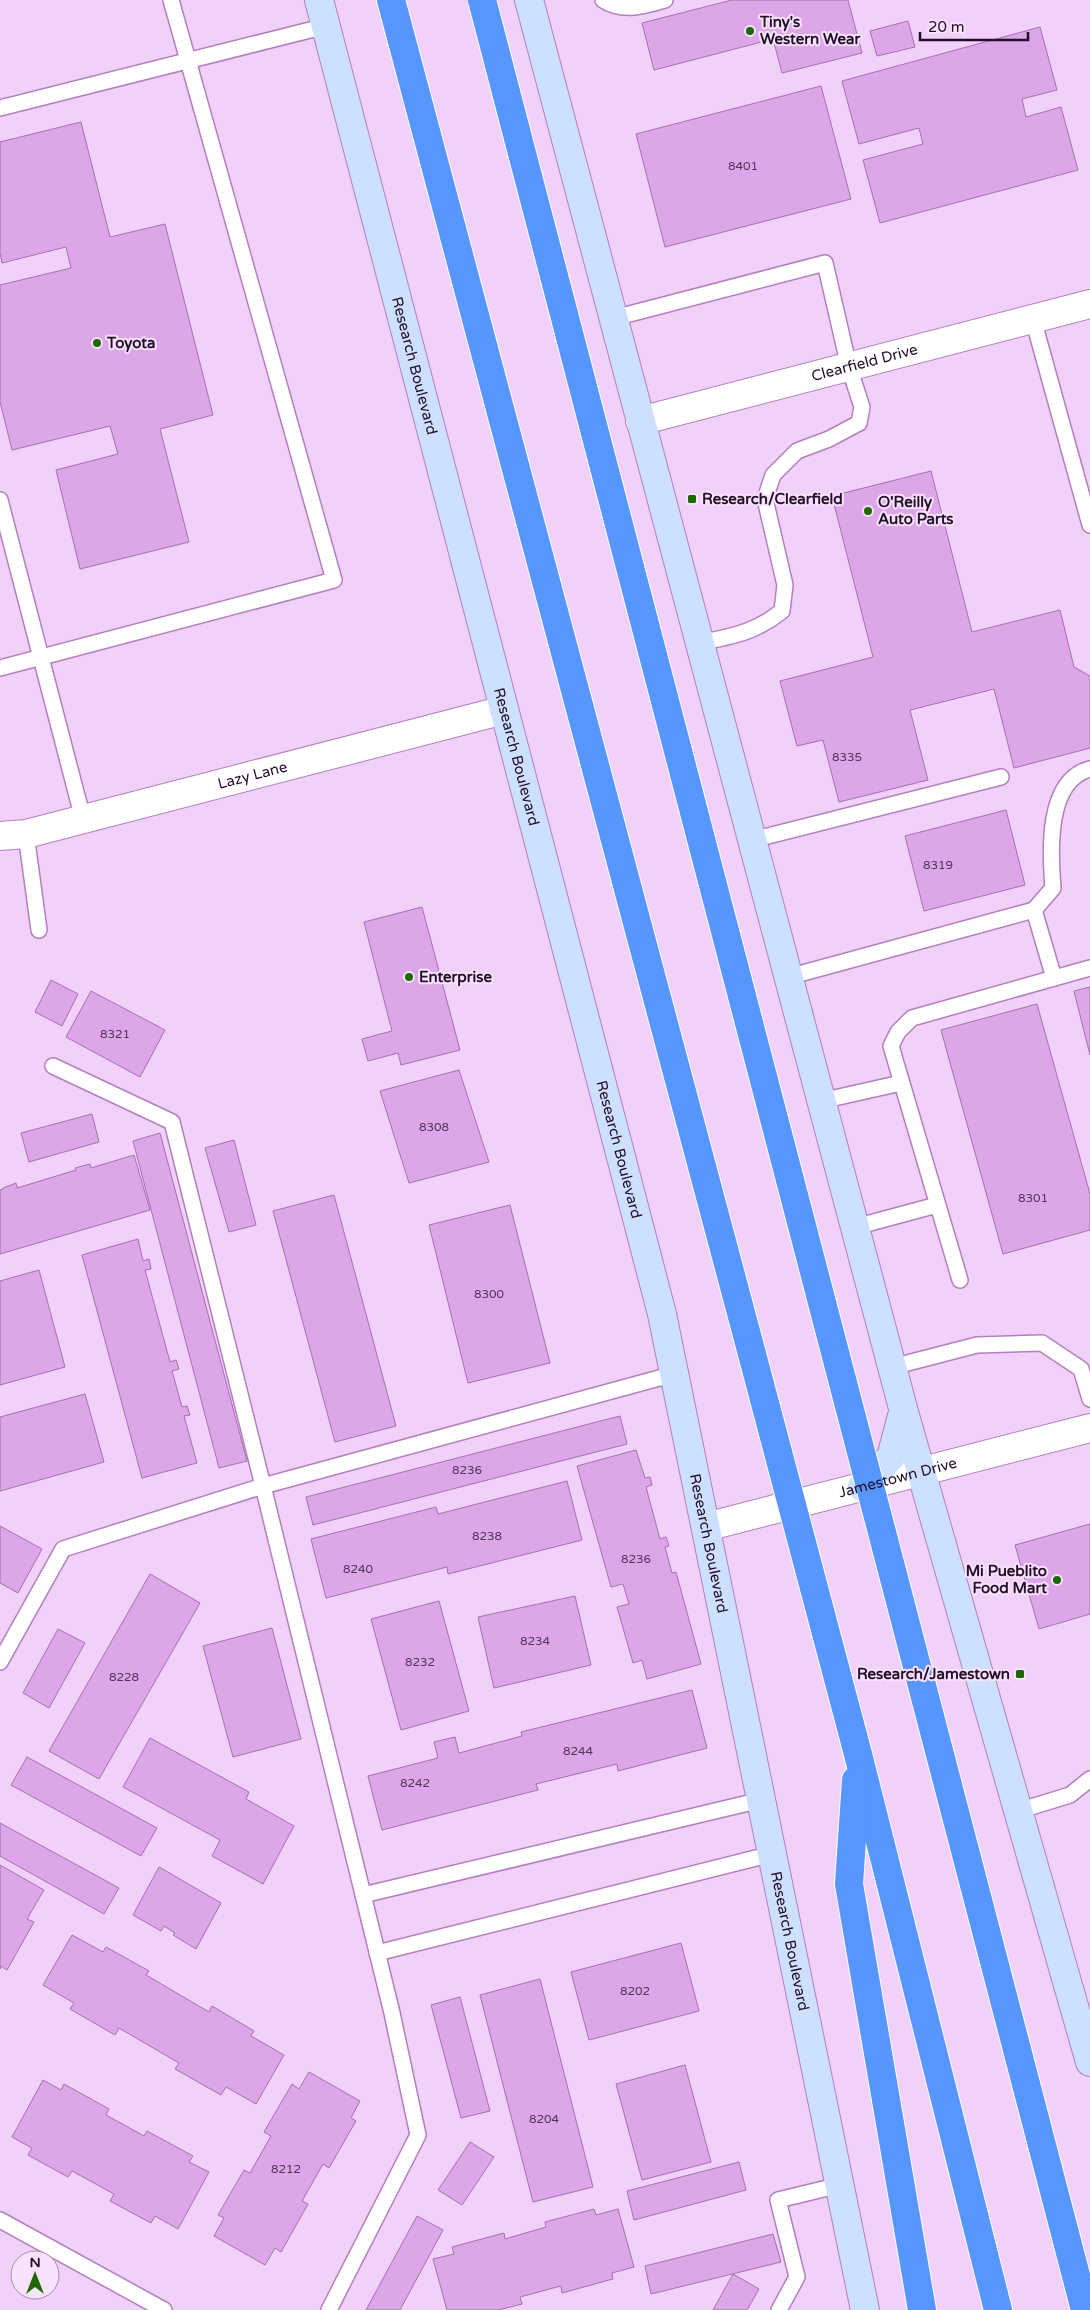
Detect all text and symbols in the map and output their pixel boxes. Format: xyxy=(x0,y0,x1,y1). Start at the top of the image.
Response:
scale bar xyxy=(920,10,1028,42)
place label: Tiny's Western Wear xyxy=(759,13,860,48)
text: 20 m xyxy=(928,18,965,36)
marker: Tiny's Western Wear xyxy=(744,25,756,37)
house number: 8401 xyxy=(728,159,758,173)
street label: Research Boulevard xyxy=(388,295,441,437)
place label: Toyota xyxy=(106,334,155,353)
marker: Toyota xyxy=(91,337,103,349)
street label: Clearfield Drive xyxy=(809,340,920,385)
place label: Research/Clearfield xyxy=(702,490,843,508)
marker: Research/Clearfield xyxy=(686,493,698,505)
place label: O'Reilly Auto Parts xyxy=(878,493,954,528)
marker: O'Reilly Auto Parts xyxy=(862,505,874,517)
street label: Research Boulevard xyxy=(490,686,543,828)
house number: 8335 xyxy=(832,750,862,764)
street label: Lazy Lane xyxy=(216,758,289,793)
house number: 8319 xyxy=(923,858,953,872)
place label: Enterprise xyxy=(419,968,492,987)
marker: Enterprise xyxy=(403,971,415,983)
house number: 8321 xyxy=(100,1027,130,1041)
street label: Research Boulevard xyxy=(592,1079,646,1220)
house number: 8308 xyxy=(419,1120,449,1134)
house number: 8301 xyxy=(1018,1191,1048,1205)
house number: 8300 xyxy=(474,1287,505,1301)
street label: Jamestown Drive xyxy=(837,1454,959,1501)
house number: 8236 xyxy=(452,1463,482,1477)
street label: Research Boulevard xyxy=(686,1472,732,1615)
house number: 8238 xyxy=(472,1529,502,1543)
house number: 8236 xyxy=(621,1552,651,1566)
house number: 8240 xyxy=(343,1562,374,1576)
place label: Mi Pueblito Food Mart xyxy=(966,1562,1047,1597)
marker: Mi Pueblito Food Mart xyxy=(1051,1574,1063,1586)
house number: 8234 xyxy=(520,1634,551,1648)
house number: 8232 xyxy=(405,1655,435,1669)
place label: Research/Jamestown xyxy=(857,1665,1010,1683)
marker: Research/Jamestown xyxy=(1014,1668,1026,1680)
house number: 8228 xyxy=(109,1670,139,1684)
house number: 8244 xyxy=(563,1744,594,1758)
house number: 8242 xyxy=(400,1776,430,1790)
street label: Research Boulevard xyxy=(767,1870,813,2012)
house number: 8202 xyxy=(620,1984,650,1998)
house number: 8204 xyxy=(529,2112,560,2126)
house number: 8212 xyxy=(271,2162,301,2176)
north arrow xyxy=(10,2250,60,2300)
text: N xyxy=(29,2254,41,2271)

